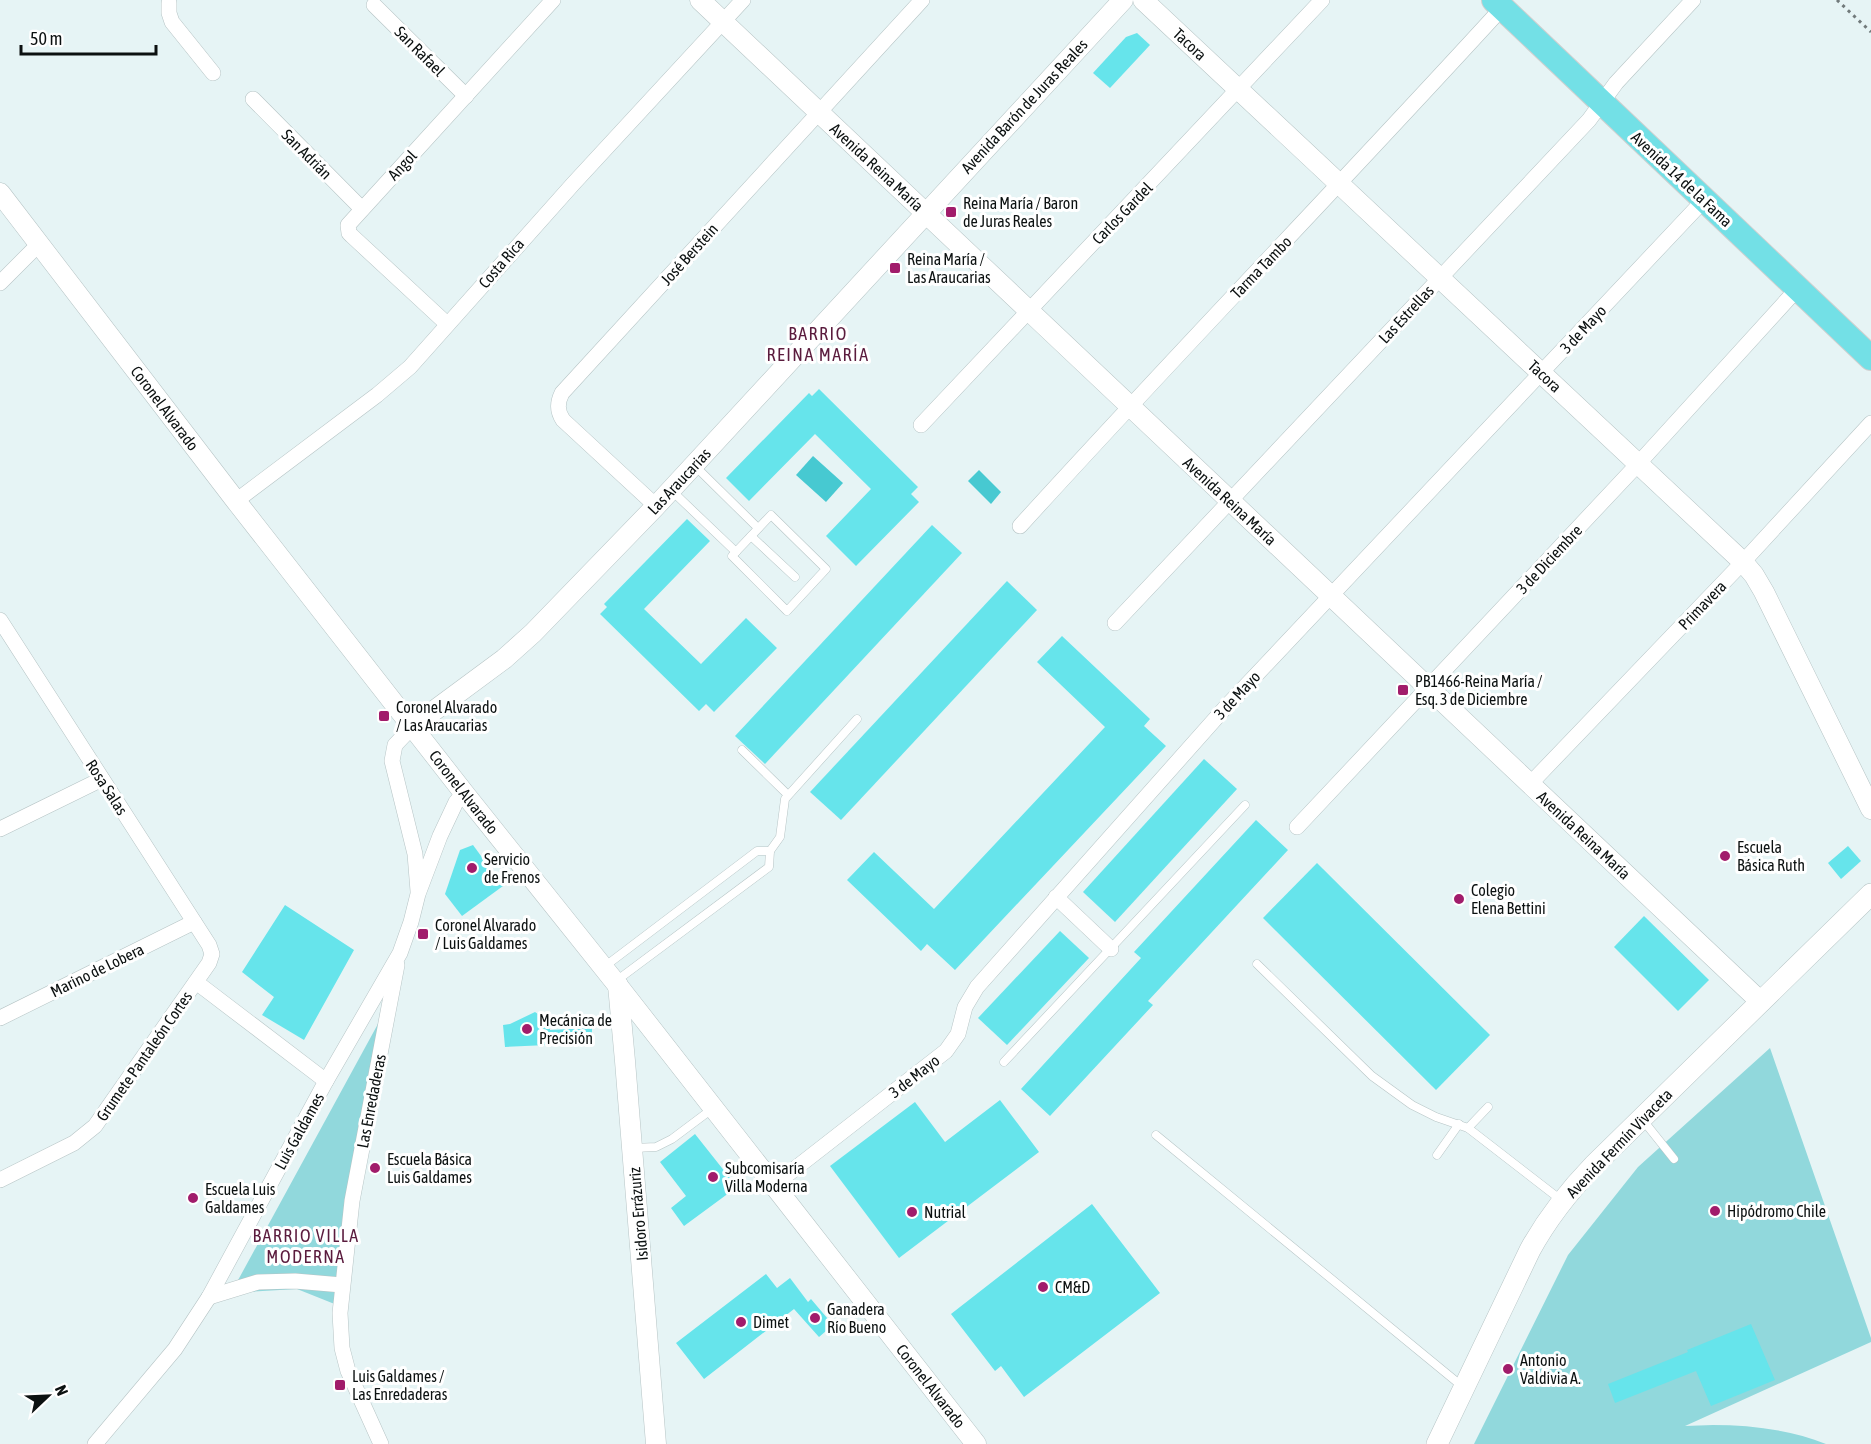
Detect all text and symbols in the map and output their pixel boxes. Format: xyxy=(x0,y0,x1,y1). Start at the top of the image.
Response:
scale bar xyxy=(21,18,156,56)
street label: San Rafael xyxy=(391,22,449,80)
street label: Tacora xyxy=(1170,24,1210,64)
text: 50 m xyxy=(30,28,62,49)
street label: Avenida Barón de Juras Reales xyxy=(957,35,1091,177)
street label: Avenida Reina María xyxy=(827,119,927,215)
street label: San Adrián xyxy=(278,125,336,183)
street label: Avenida 14 de la Fama xyxy=(1628,128,1736,230)
street label: Angol xyxy=(384,146,421,184)
street label: Carlos Gardel xyxy=(1088,178,1156,247)
place label: Reina María / Baron de Juras Reales xyxy=(963,194,1078,230)
marker: Reina María / Baron de Juras Reales xyxy=(944,205,958,219)
street label: José Berstein xyxy=(657,220,721,288)
street label: Tarma Tambo xyxy=(1227,232,1295,302)
street label: Costa Rica xyxy=(475,235,527,291)
place label: Reina María / Las Araucarias xyxy=(907,250,991,286)
marker: Reina María / Las Araucarias xyxy=(888,261,902,275)
street label: Las Estrellas xyxy=(1375,281,1437,347)
street label: 3 de Mayo xyxy=(1556,301,1610,357)
district label: BARRIO REINA MARÍA xyxy=(767,323,869,365)
street label: Tacora xyxy=(1525,356,1565,396)
street label: Coronel Alvarado xyxy=(127,362,203,454)
street label: Las Araucarias xyxy=(644,444,714,518)
street label: Avenida Reina María xyxy=(1180,453,1280,549)
street label: 3 de Diciembre xyxy=(1513,521,1585,597)
street label: Primavera xyxy=(1674,577,1730,633)
street label: 3 de Mayo xyxy=(1210,667,1264,723)
place label: PB1466-Reina María / Esq. 3 de Diciembre xyxy=(1415,672,1543,709)
marker: PB1466-Reina María / Esq. 3 de Diciembre xyxy=(1396,683,1410,697)
place label: Coronel Alvarado / Las Araucarias xyxy=(396,698,497,734)
marker: Coronel Alvarado / Las Araucarias xyxy=(377,709,391,723)
street label: Coronel Alvarado xyxy=(426,747,502,837)
street label: Rosa Salas xyxy=(82,756,132,818)
street label: Avenida Reina María xyxy=(1534,787,1634,883)
place label: Escuela Básica Ruth xyxy=(1737,838,1805,874)
marker: Escuela Básica Ruth xyxy=(1718,849,1732,863)
place label: Servicio de Frenos xyxy=(484,850,540,886)
marker: Servicio de Frenos xyxy=(465,861,479,875)
place label: Colegio Elena Bettini xyxy=(1471,881,1546,917)
marker: Colegio Elena Bettini xyxy=(1452,892,1466,906)
place label: Coronel Alvarado / Luis Galdames xyxy=(435,916,536,952)
marker: Coronel Alvarado / Luis Galdames xyxy=(416,927,430,941)
street label: Marino de Lobera xyxy=(47,940,147,1000)
street label: Grumete Pantaleón Cortes xyxy=(93,988,196,1124)
place label: Mecánica de Precisión xyxy=(539,1011,612,1047)
marker: Mecánica de Precisión xyxy=(520,1022,534,1036)
street label: 3 de Mayo xyxy=(885,1051,943,1102)
street label: Las Enredaderas xyxy=(353,1052,389,1149)
street label: Avenida Fermín Vivaceta xyxy=(1562,1085,1676,1201)
street label: Luis Galdames xyxy=(271,1089,328,1172)
place label: Escuela Básica Luis Galdames xyxy=(387,1150,472,1186)
place label: Subcomisaría Villa Moderna xyxy=(725,1159,808,1195)
marker: Escuela Básica Luis Galdames xyxy=(368,1161,382,1175)
street label: Isidoro Errázuriz xyxy=(625,1166,651,1262)
marker: Subcomisaría Villa Moderna xyxy=(706,1170,720,1184)
place label: Escuela Luis Galdames xyxy=(205,1180,276,1216)
marker: Escuela Luis Galdames xyxy=(186,1191,200,1205)
place label: Hipódromo Chile xyxy=(1727,1202,1826,1221)
place label: Nutrial xyxy=(924,1203,967,1221)
marker: Hipódromo Chile xyxy=(1708,1204,1722,1218)
marker: Nutrial xyxy=(905,1205,919,1219)
district label: BARRIO VILLA MODERNA xyxy=(252,1225,360,1267)
place label: CM&D xyxy=(1055,1278,1090,1296)
marker: CM&D xyxy=(1036,1280,1050,1294)
place label: Ganadera Río Bueno xyxy=(827,1300,886,1336)
marker: Ganadera Río Bueno xyxy=(808,1311,822,1325)
place label: Dimet xyxy=(753,1313,789,1331)
marker: Dimet xyxy=(734,1315,748,1329)
street label: Coronel Alvarado xyxy=(893,1341,969,1431)
place label: Antonio Valdivia A. xyxy=(1520,1351,1581,1387)
marker: Antonio Valdivia A. xyxy=(1501,1362,1515,1376)
north arrow xyxy=(18,1366,78,1426)
place label: Luis Galdames / Las Enredaderas xyxy=(352,1367,448,1403)
marker: Luis Galdames / Las Enredaderas xyxy=(333,1378,347,1392)
text: N xyxy=(52,1382,72,1398)

